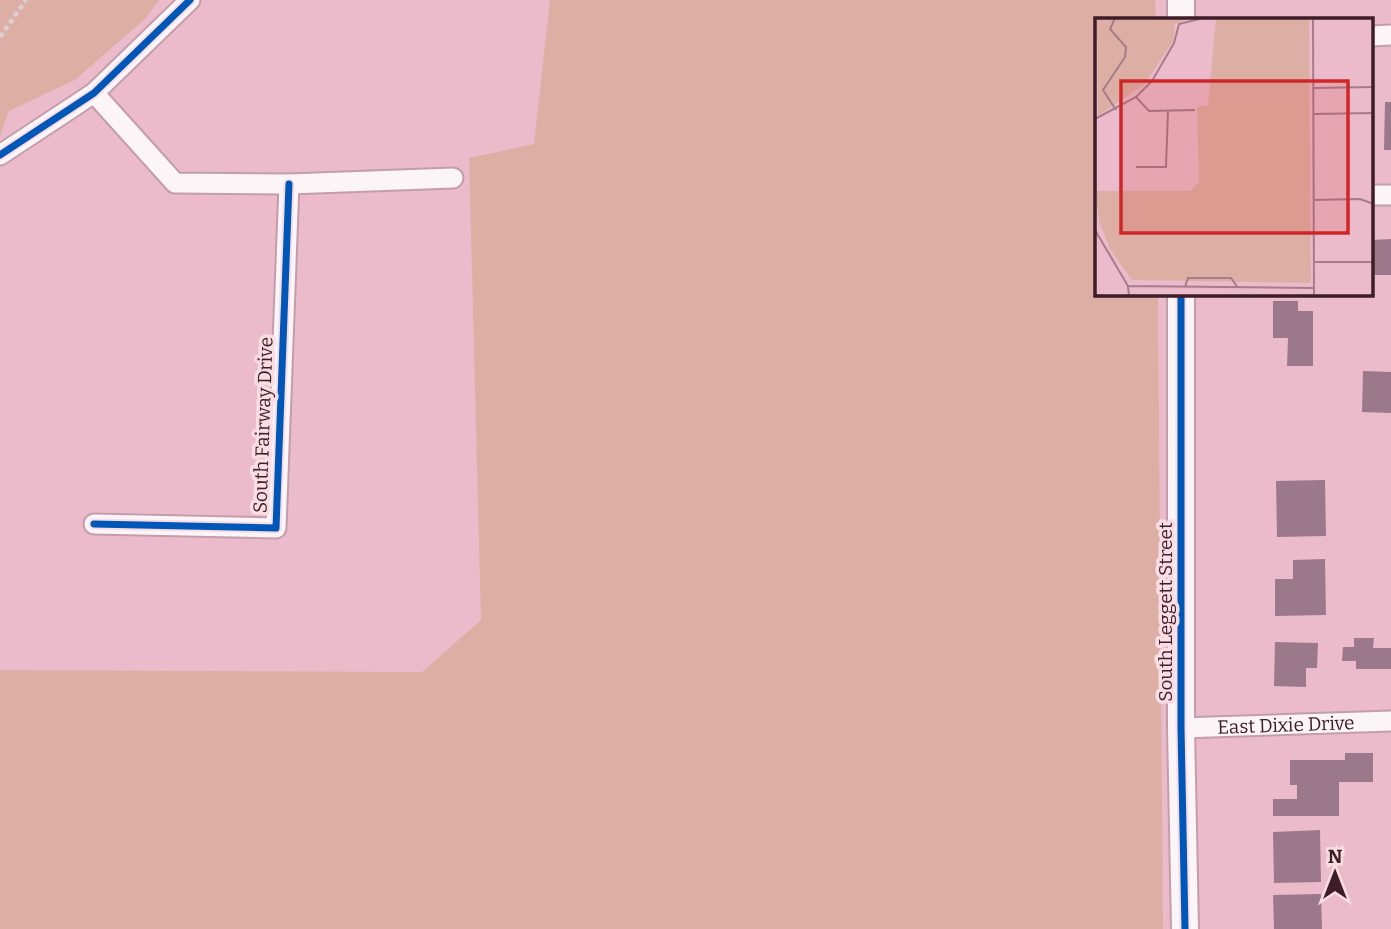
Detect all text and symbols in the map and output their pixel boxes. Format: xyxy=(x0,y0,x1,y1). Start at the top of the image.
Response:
inset map xyxy=(1095,18,1374,296)
street label: South Fairway Drive xyxy=(248,337,278,513)
street label: South Leggett Street xyxy=(1154,522,1177,702)
street label: East Dixie Drive xyxy=(1217,711,1355,738)
north arrow xyxy=(1300,838,1370,908)
text: N xyxy=(1328,845,1343,868)

